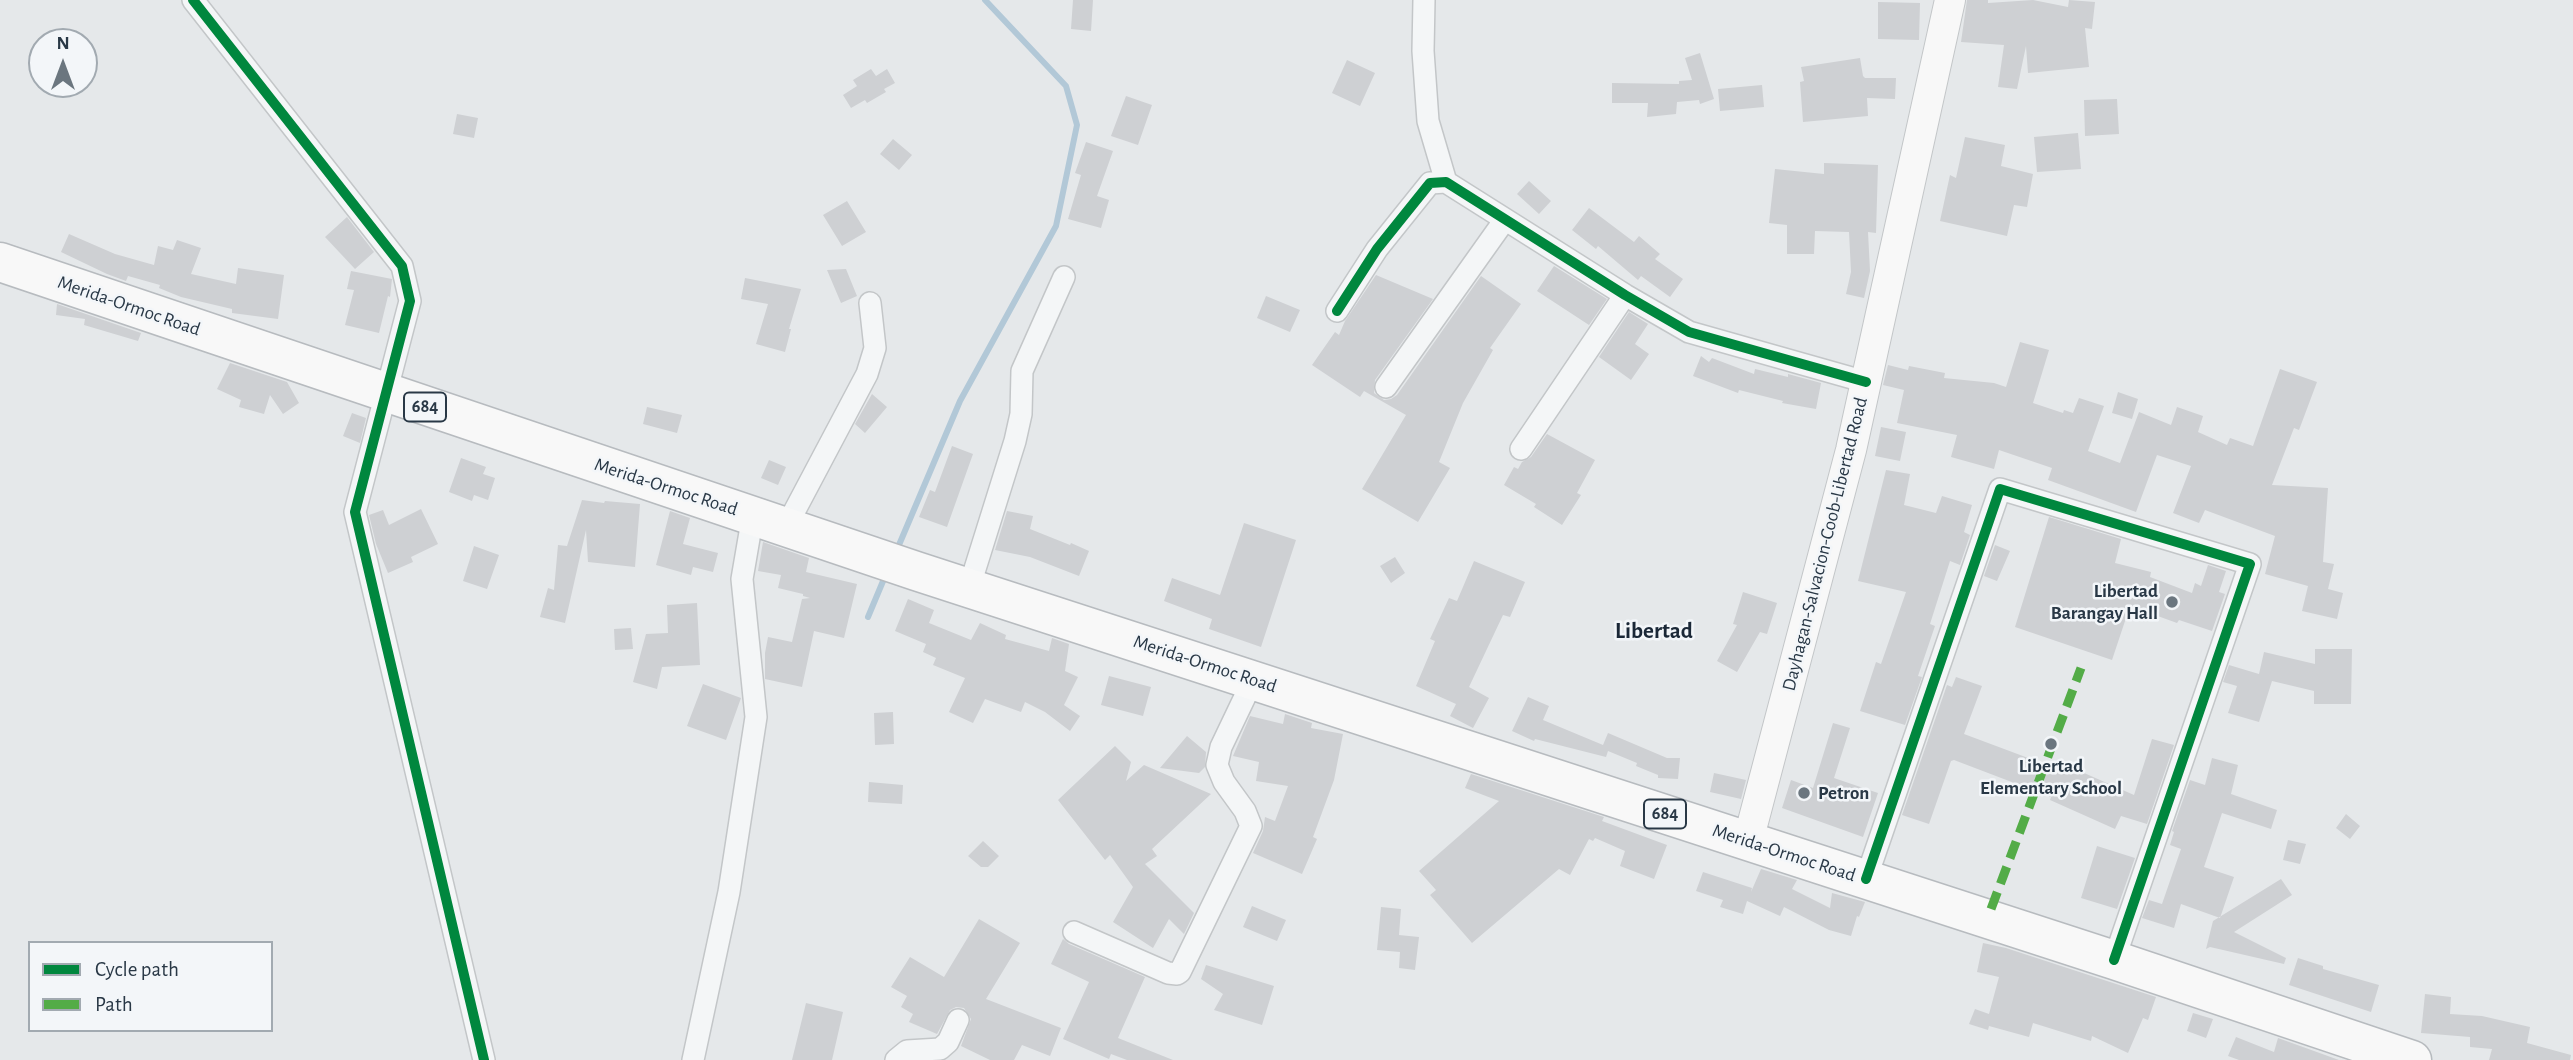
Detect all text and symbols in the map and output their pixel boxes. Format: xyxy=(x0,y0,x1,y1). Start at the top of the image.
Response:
north arrow xyxy=(28,28,98,98)
text: N xyxy=(56,34,70,53)
street label: Merida-Ormoc Road xyxy=(55,271,203,341)
road number: 684 xyxy=(404,393,446,422)
street label: Dayhagan-Salvacion-Coob-Libertad Road xyxy=(1777,395,1873,693)
street label: Merida-Ormoc Road xyxy=(591,453,741,521)
place label: Libertad Barangay Hall xyxy=(2051,580,2158,624)
marker: Libertad Barangay Hall xyxy=(2164,594,2180,610)
district label: Libertad xyxy=(1615,617,1693,645)
street label: Merida-Ormoc Road xyxy=(1130,630,1280,698)
marker: Libertad Elementary School xyxy=(2043,736,2059,752)
place label: Libertad Elementary School xyxy=(1980,755,2122,799)
place label: Petron xyxy=(1818,782,1869,804)
marker: Petron xyxy=(1796,785,1812,801)
road number: 684 xyxy=(1644,800,1686,828)
street label: Merida-Ormoc Road xyxy=(1709,819,1859,887)
legend xyxy=(28,941,273,1032)
text: Cycle path xyxy=(95,959,179,980)
text: Path xyxy=(95,994,133,1015)

